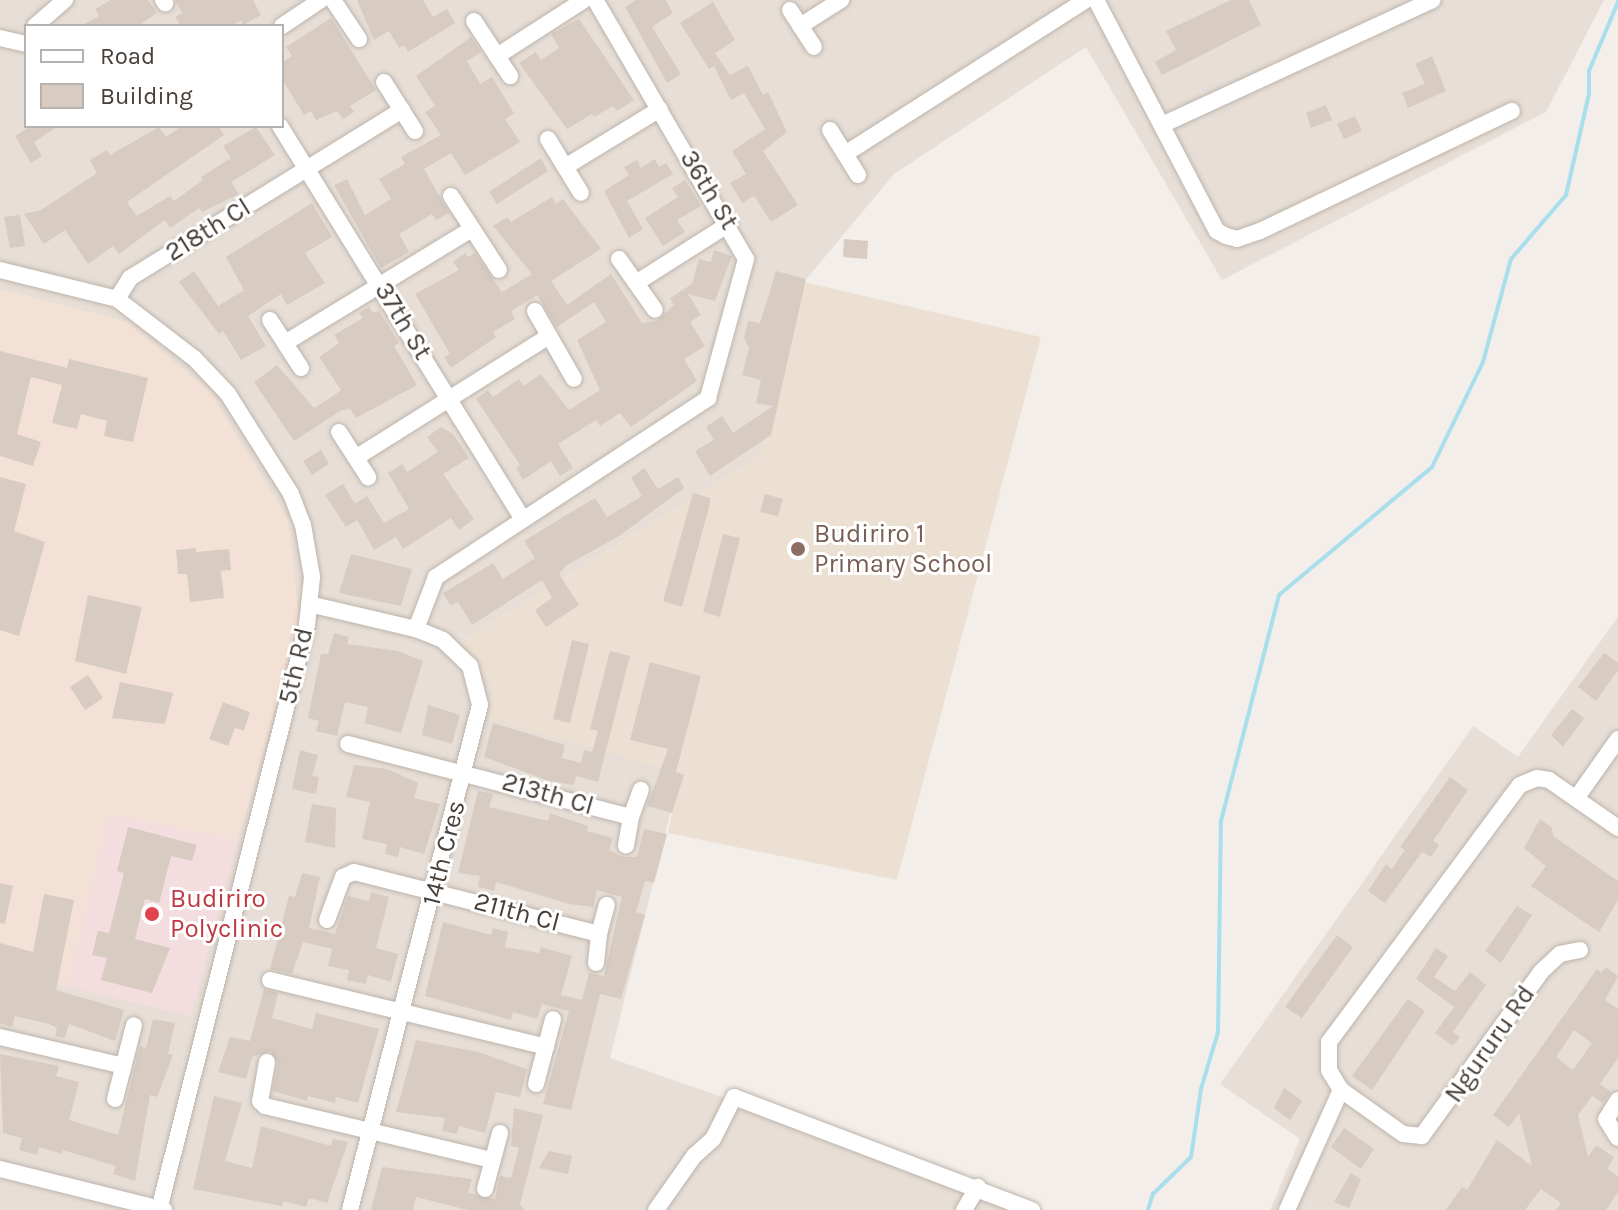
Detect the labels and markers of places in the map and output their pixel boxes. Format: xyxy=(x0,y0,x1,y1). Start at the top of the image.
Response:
place label: Budiriro 1 Primary School xyxy=(814,518,992,580)
marker: Budiriro 1 Primary School xyxy=(789,540,807,558)
place label: Budiriro Polyclinic xyxy=(170,883,283,944)
marker: Budiriro Polyclinic xyxy=(141,903,163,925)

